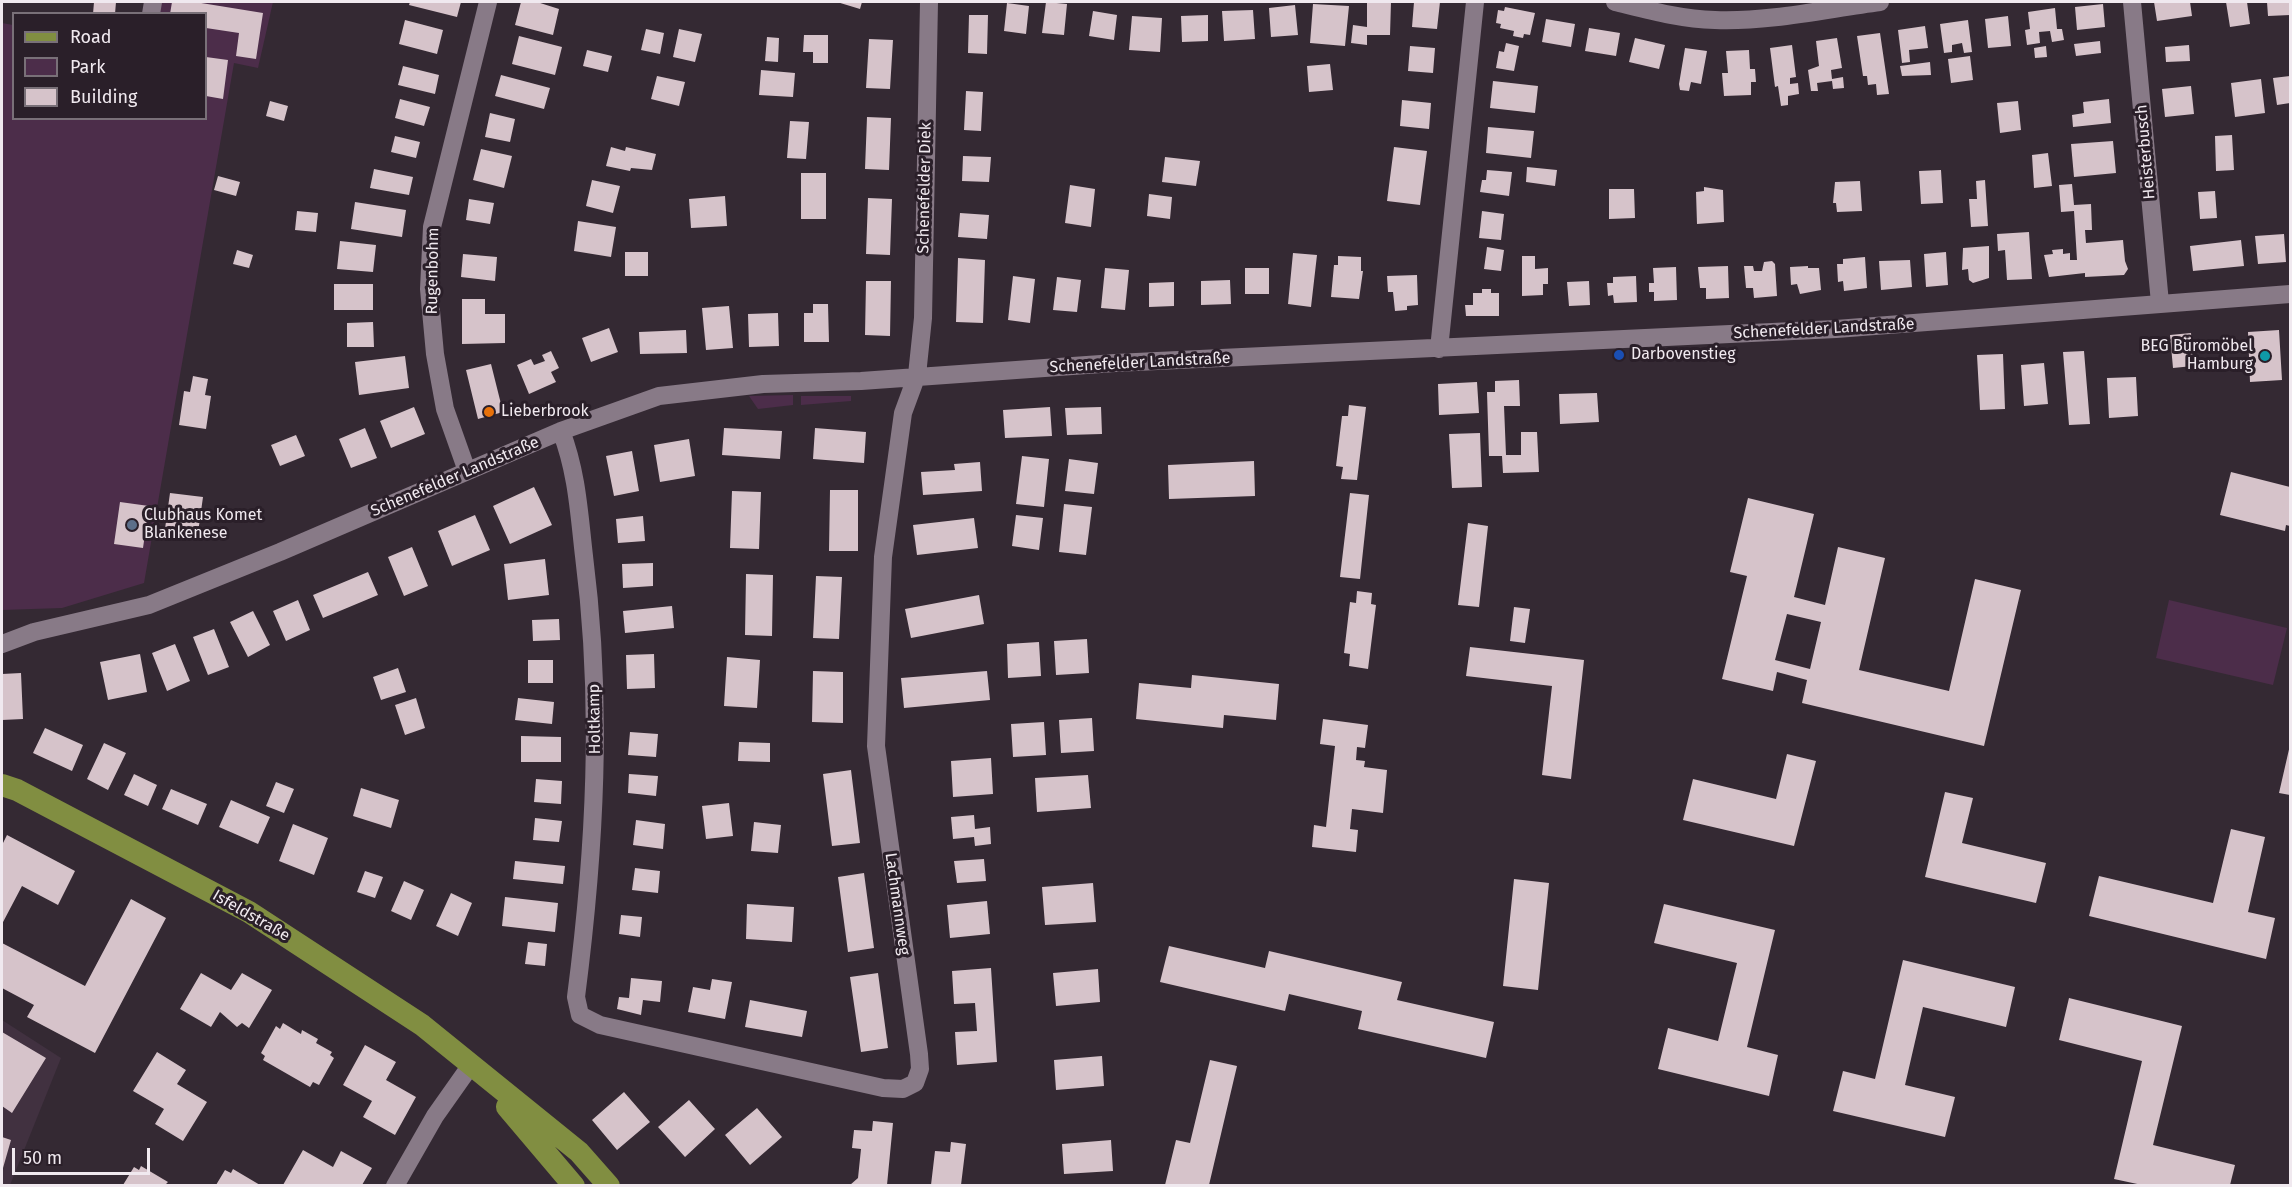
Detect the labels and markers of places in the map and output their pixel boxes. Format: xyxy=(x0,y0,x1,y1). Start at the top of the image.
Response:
place label: BEG Büromöbel Hamburg xyxy=(2141,337,2253,375)
place label: Darbovenstieg xyxy=(1631,345,1736,365)
marker: Darbovenstieg xyxy=(1612,348,1626,362)
marker: BEG Büromöbel Hamburg xyxy=(2258,349,2272,363)
place label: Lieberbrook xyxy=(501,402,589,422)
marker: Lieberbrook xyxy=(482,405,496,419)
place label: Clubhaus Komet Blankenese xyxy=(144,506,262,544)
marker: Clubhaus Komet Blankenese xyxy=(125,518,139,532)

